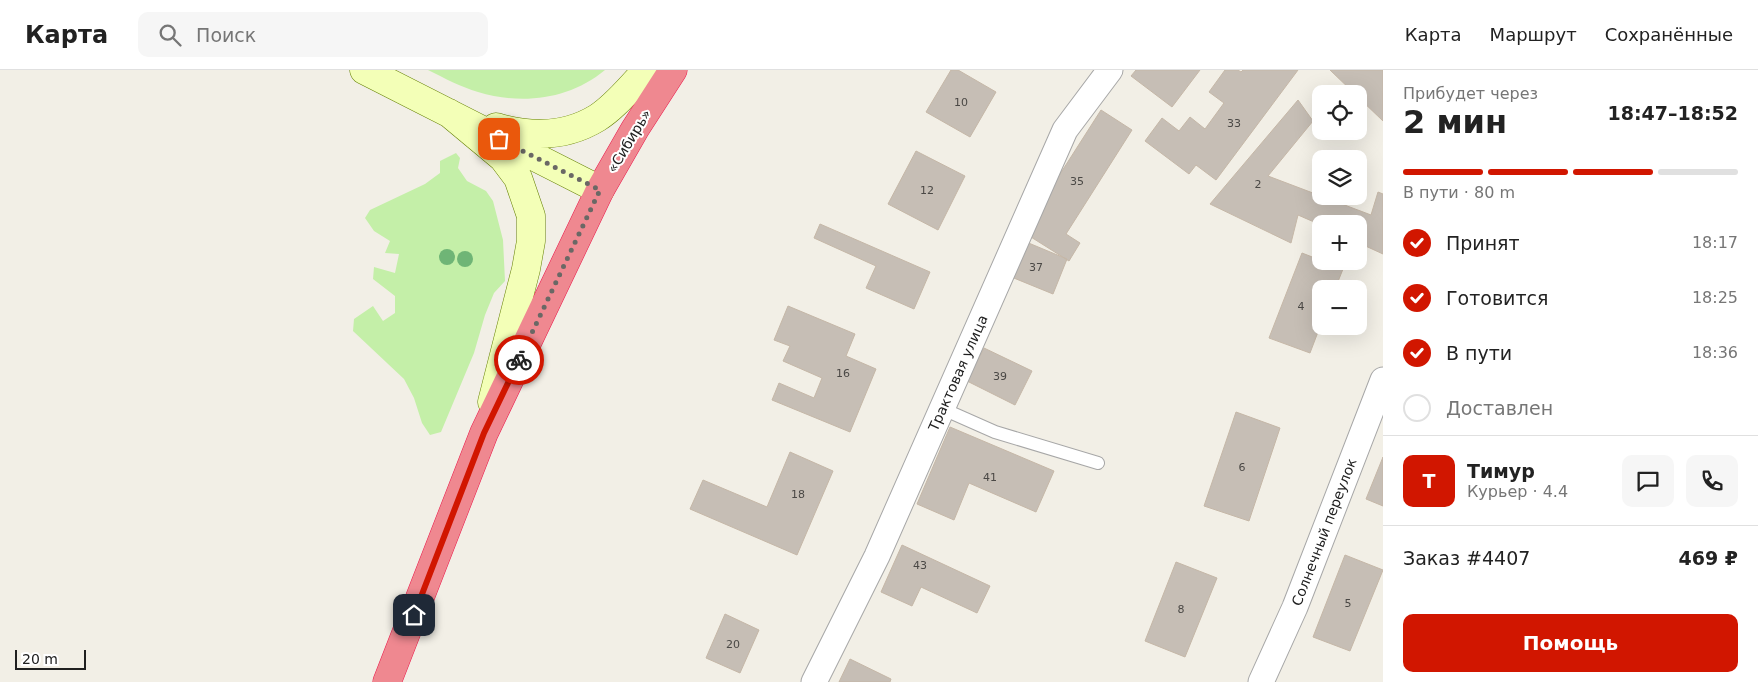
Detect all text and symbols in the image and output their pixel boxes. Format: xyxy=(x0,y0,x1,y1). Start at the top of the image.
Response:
search box xyxy=(138,12,488,57)
text: Карта xyxy=(25,21,108,49)
icon: search xyxy=(156,21,184,49)
text: Поиск xyxy=(196,24,256,46)
text: Карта xyxy=(1405,24,1462,45)
text: Маршрут xyxy=(1490,24,1577,45)
text: Сохранённые xyxy=(1605,24,1733,45)
text: Прибудет через xyxy=(1403,84,1538,103)
map controls xyxy=(1312,85,1367,335)
button: locate xyxy=(1312,85,1367,140)
house number: 10 xyxy=(954,96,968,109)
text: 18:47–18:52 xyxy=(1608,102,1738,124)
text: 2 мин xyxy=(1403,103,1507,141)
street label: «Сибирь» xyxy=(604,107,654,175)
house number: 33 xyxy=(1227,117,1241,130)
pin xyxy=(478,118,520,160)
icon: bag xyxy=(485,125,513,153)
button: layers xyxy=(1312,150,1367,205)
house number: 35 xyxy=(1070,175,1084,188)
house number: 2 xyxy=(1255,178,1262,191)
text: В пути · 80 m xyxy=(1403,183,1515,202)
house number: 12 xyxy=(920,184,934,197)
button: + xyxy=(1312,215,1367,270)
icon: check xyxy=(1403,229,1431,257)
text: Принят xyxy=(1446,232,1520,254)
text: 18:17 xyxy=(1692,233,1738,252)
house number: 37 xyxy=(1029,261,1043,274)
button: − xyxy=(1312,280,1367,335)
icon: check xyxy=(1403,284,1431,312)
text: Готовится xyxy=(1446,287,1548,309)
text: 18:25 xyxy=(1692,288,1738,307)
house number: 4 xyxy=(1298,300,1305,313)
street label: Трактовая улица xyxy=(925,312,991,434)
courier xyxy=(494,335,544,385)
icon: check xyxy=(1403,339,1431,367)
text: В пути xyxy=(1446,342,1512,364)
text: 18:36 xyxy=(1692,343,1738,362)
icon: bike xyxy=(505,346,533,374)
house number: 16 xyxy=(836,367,850,380)
house number: 39 xyxy=(993,370,1007,383)
text: Доставлен xyxy=(1446,397,1553,419)
button: chat xyxy=(1622,455,1674,507)
button: phone xyxy=(1686,455,1738,507)
street label: Солнечный переулок xyxy=(1288,456,1360,608)
text: Тимур xyxy=(1467,460,1535,482)
house number: 6 xyxy=(1239,461,1246,474)
text: Т xyxy=(1423,470,1435,492)
house number: 41 xyxy=(983,471,997,484)
text: Курьер · 4.4 xyxy=(1467,482,1568,501)
house number: 18 xyxy=(791,488,805,501)
text: Заказ #4407 xyxy=(1403,547,1530,569)
text: 469 ₽ xyxy=(1679,547,1738,569)
house number: 43 xyxy=(913,559,927,572)
pin xyxy=(393,594,435,636)
house number: 5 xyxy=(1345,597,1352,610)
icon: home xyxy=(400,601,428,629)
house number: 8 xyxy=(1178,603,1185,616)
button: Помощь xyxy=(1403,614,1738,672)
house number: 20 xyxy=(726,638,740,651)
scale bar xyxy=(15,647,86,670)
text: 20 m xyxy=(22,651,58,667)

